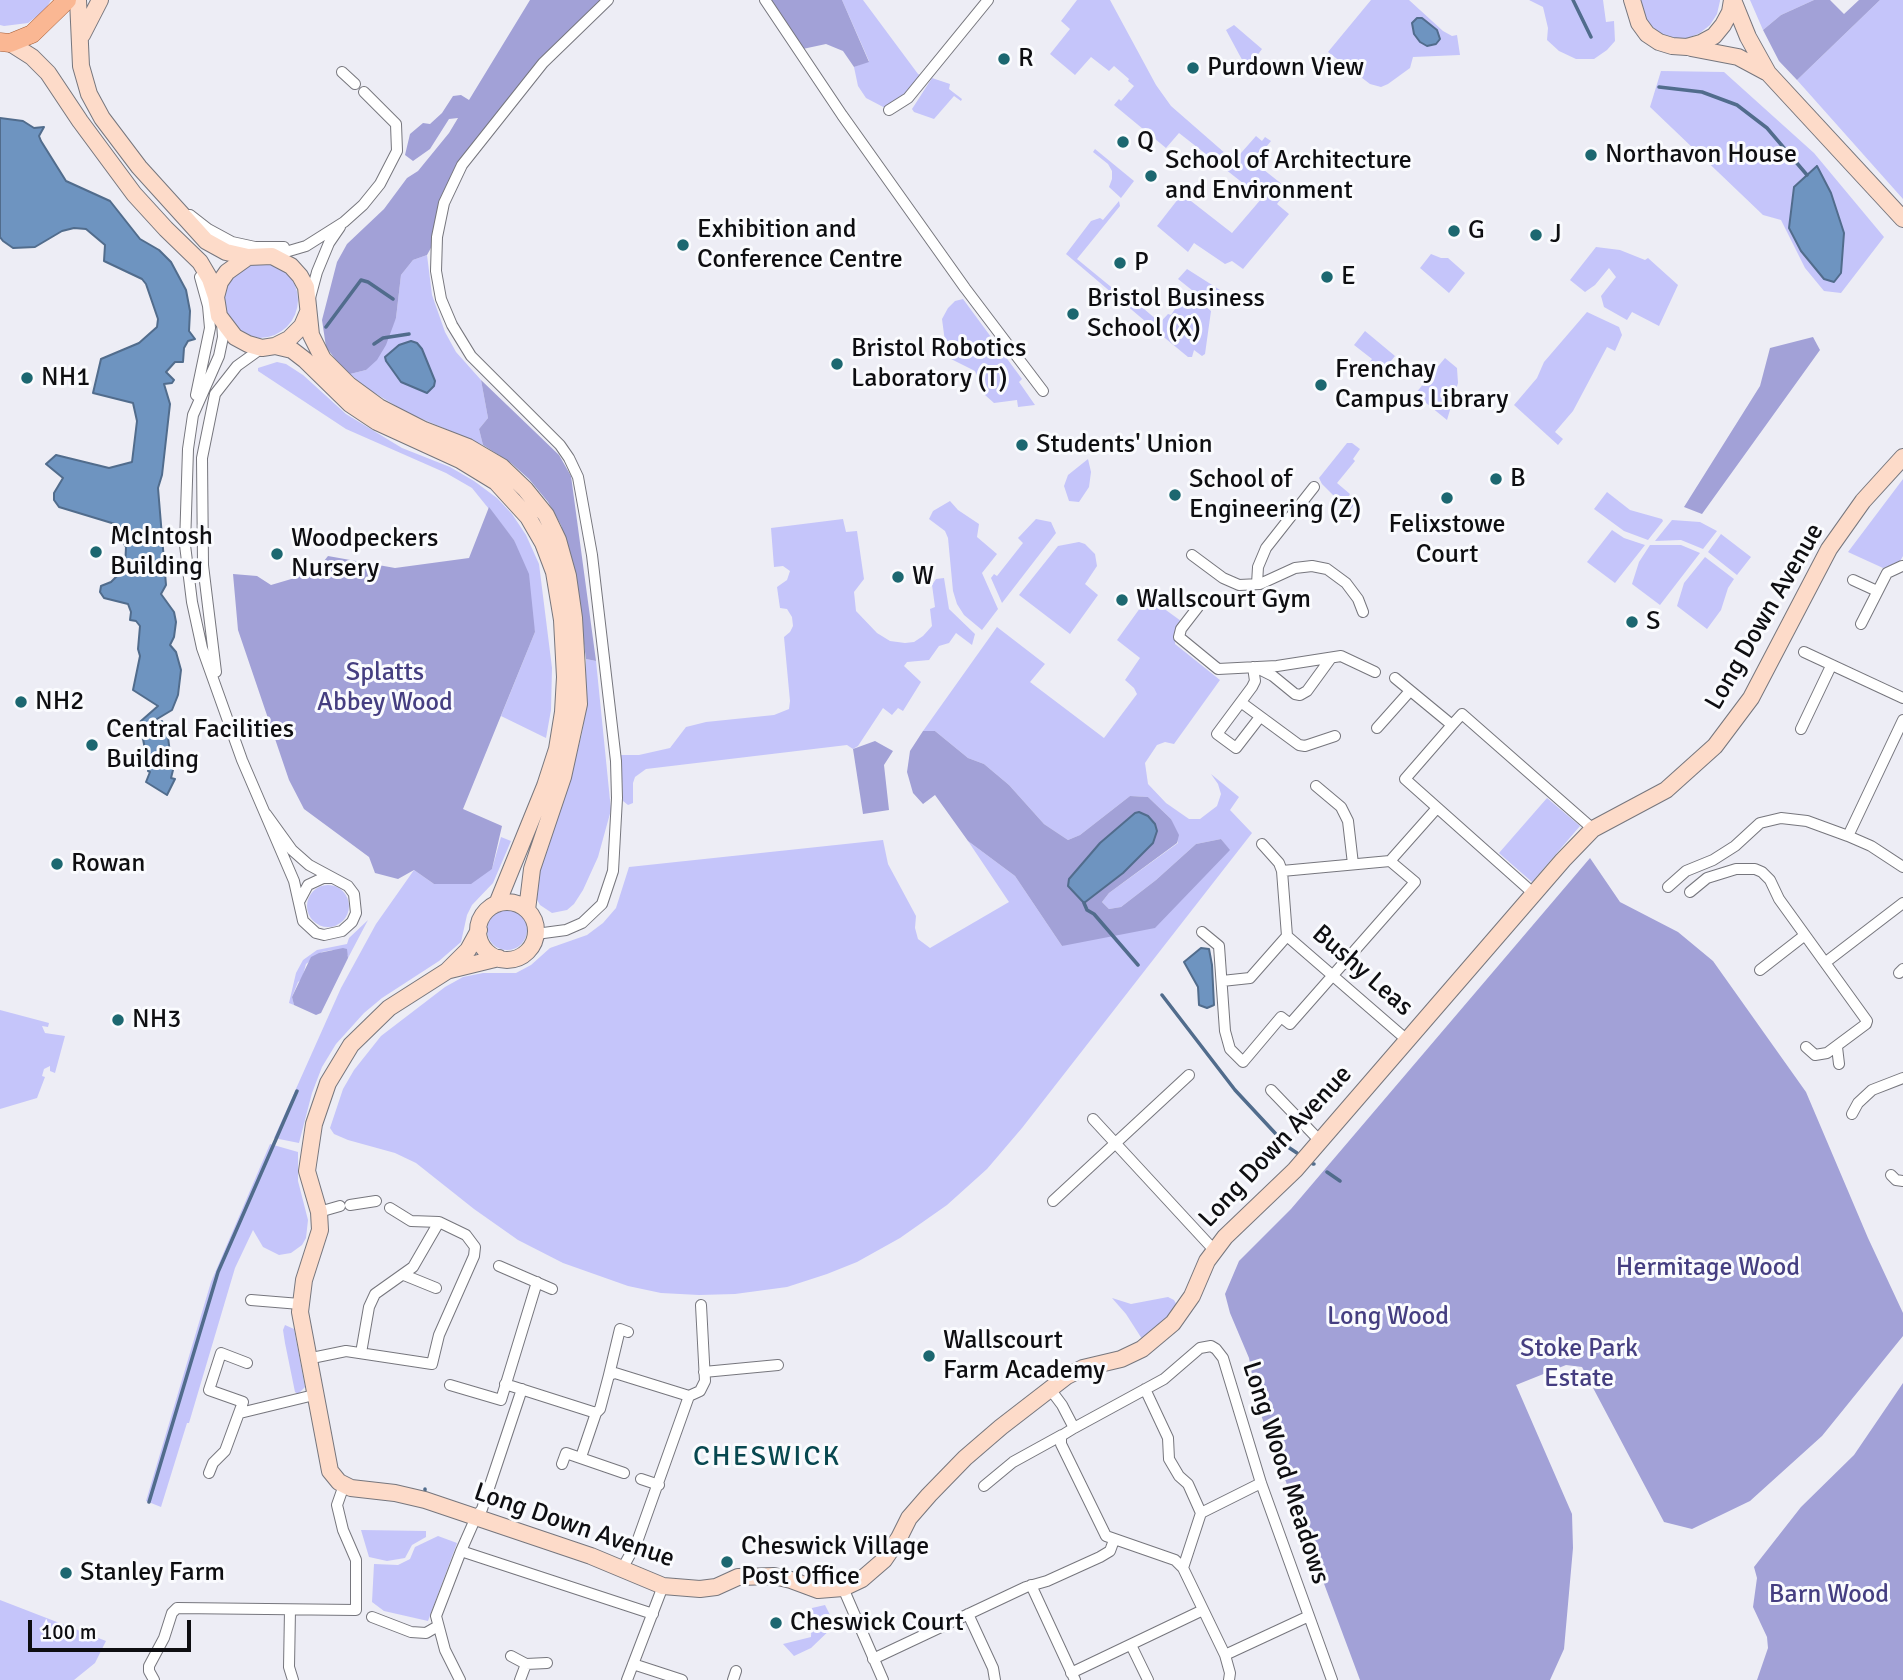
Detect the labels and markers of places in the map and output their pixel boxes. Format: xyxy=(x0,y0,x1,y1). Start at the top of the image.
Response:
place label: R xyxy=(1018,43,1034,75)
marker: R xyxy=(996,51,1012,67)
place label: Purdown View xyxy=(1207,52,1364,84)
marker: Purdown View xyxy=(1185,60,1201,76)
place label: Q xyxy=(1137,126,1154,158)
marker: Q xyxy=(1115,134,1131,150)
place label: Northavon House xyxy=(1605,139,1797,171)
place label: School of Architecture and Environment xyxy=(1165,145,1412,206)
marker: Northavon House xyxy=(1583,147,1599,163)
marker: School of Architecture and Environment xyxy=(1143,168,1159,184)
place label: Exhibition and Conference Centre xyxy=(697,214,903,276)
place label: G xyxy=(1468,215,1485,247)
place label: J xyxy=(1550,219,1562,251)
marker: G xyxy=(1446,223,1462,239)
marker: J xyxy=(1528,227,1544,243)
marker: Exhibition and Conference Centre xyxy=(675,237,691,253)
place label: P xyxy=(1134,247,1149,279)
marker: P xyxy=(1112,255,1128,271)
place label: E xyxy=(1341,261,1356,293)
marker: E xyxy=(1319,269,1335,285)
place label: Bristol Business School (X) xyxy=(1087,283,1265,344)
marker: Bristol Business School (X) xyxy=(1065,306,1081,322)
place label: Bristol Robotics Laboratory (T) xyxy=(851,333,1026,394)
place label: Frenchay Campus Library xyxy=(1335,354,1508,416)
marker: Bristol Robotics Laboratory (T) xyxy=(829,356,845,372)
place label: NH1 xyxy=(41,362,90,394)
marker: NH1 xyxy=(19,370,35,386)
marker: Frenchay Campus Library xyxy=(1313,377,1329,393)
place label: Students' Union xyxy=(1036,429,1213,461)
marker: Students' Union xyxy=(1014,437,1030,453)
place label: B xyxy=(1510,463,1526,495)
place label: School of Engineering (Z) xyxy=(1189,464,1361,526)
marker: B xyxy=(1488,471,1504,487)
marker: School of Engineering (Z) xyxy=(1167,487,1183,503)
marker: Felixstowe Court xyxy=(1439,490,1455,506)
place label: Felixstowe Court xyxy=(1388,509,1506,570)
place label: McIntosh Building xyxy=(110,521,213,582)
place label: Woodpeckers Nursery xyxy=(291,523,438,584)
marker: McIntosh Building xyxy=(88,544,104,560)
marker: Woodpeckers Nursery xyxy=(269,546,285,562)
place label: W xyxy=(912,561,934,593)
marker: W xyxy=(890,569,906,585)
place label: Wallscourt Gym xyxy=(1136,584,1311,616)
marker: Wallscourt Gym xyxy=(1114,592,1130,608)
place label: S xyxy=(1646,606,1660,638)
marker: S xyxy=(1624,614,1640,630)
place label: NH2 xyxy=(35,686,84,718)
marker: NH2 xyxy=(13,694,29,710)
place label: Central Facilities Building xyxy=(106,714,294,776)
marker: Central Facilities Building xyxy=(84,737,100,753)
place label: Rowan xyxy=(71,848,145,880)
marker: Rowan xyxy=(49,856,65,872)
place label: NH3 xyxy=(132,1004,181,1036)
marker: NH3 xyxy=(110,1012,126,1028)
place label: Wallscourt Farm Academy xyxy=(943,1325,1105,1386)
marker: Wallscourt Farm Academy xyxy=(921,1348,937,1364)
place label: Cheswick Village Post Office xyxy=(741,1531,929,1592)
marker: Cheswick Village Post Office xyxy=(719,1554,735,1570)
place label: Stanley Farm xyxy=(80,1557,225,1589)
marker: Stanley Farm xyxy=(58,1565,74,1581)
place label: Cheswick Court xyxy=(790,1607,964,1639)
marker: Cheswick Court xyxy=(768,1615,784,1631)

